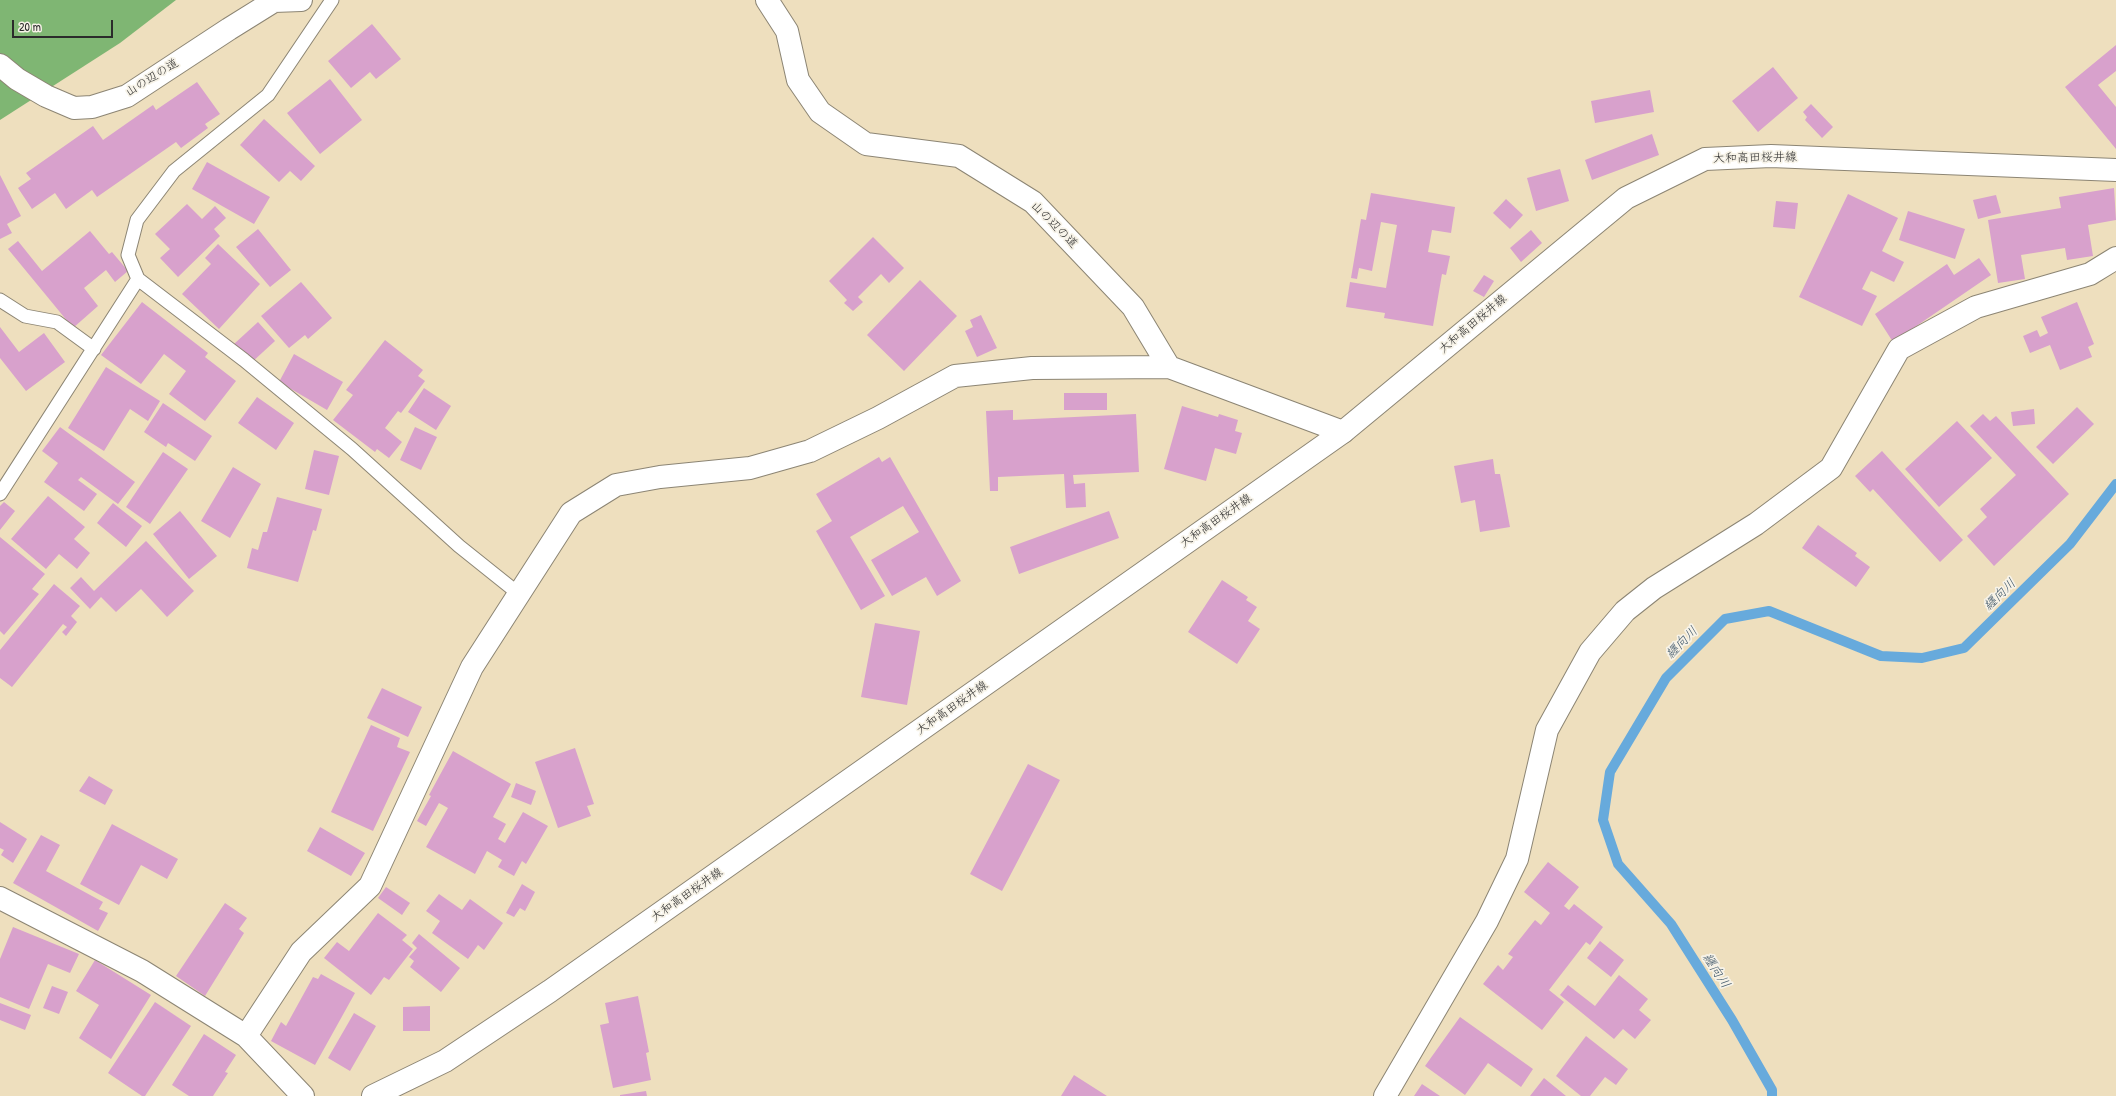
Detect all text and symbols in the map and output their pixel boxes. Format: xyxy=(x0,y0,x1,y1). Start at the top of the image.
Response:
scale bar xyxy=(14,12,115,38)
text: 20 m xyxy=(19,18,41,35)
street label: 山の辺の道 xyxy=(123,56,181,100)
street label: 大和高田桜井線 xyxy=(1713,150,1797,166)
street label: 山の辺の道 xyxy=(1028,199,1080,251)
street label: 大和高田桜井線 xyxy=(1436,291,1510,357)
street label: 大和高田桜井線 xyxy=(1177,491,1255,551)
water label: 纒向川 xyxy=(1981,576,2019,614)
water label: 纒向川 xyxy=(1663,624,1701,662)
street label: 大和高田桜井線 xyxy=(913,678,991,738)
street label: 大和高田桜井線 xyxy=(648,865,726,925)
water label: 纒向川 xyxy=(1699,950,1733,992)

